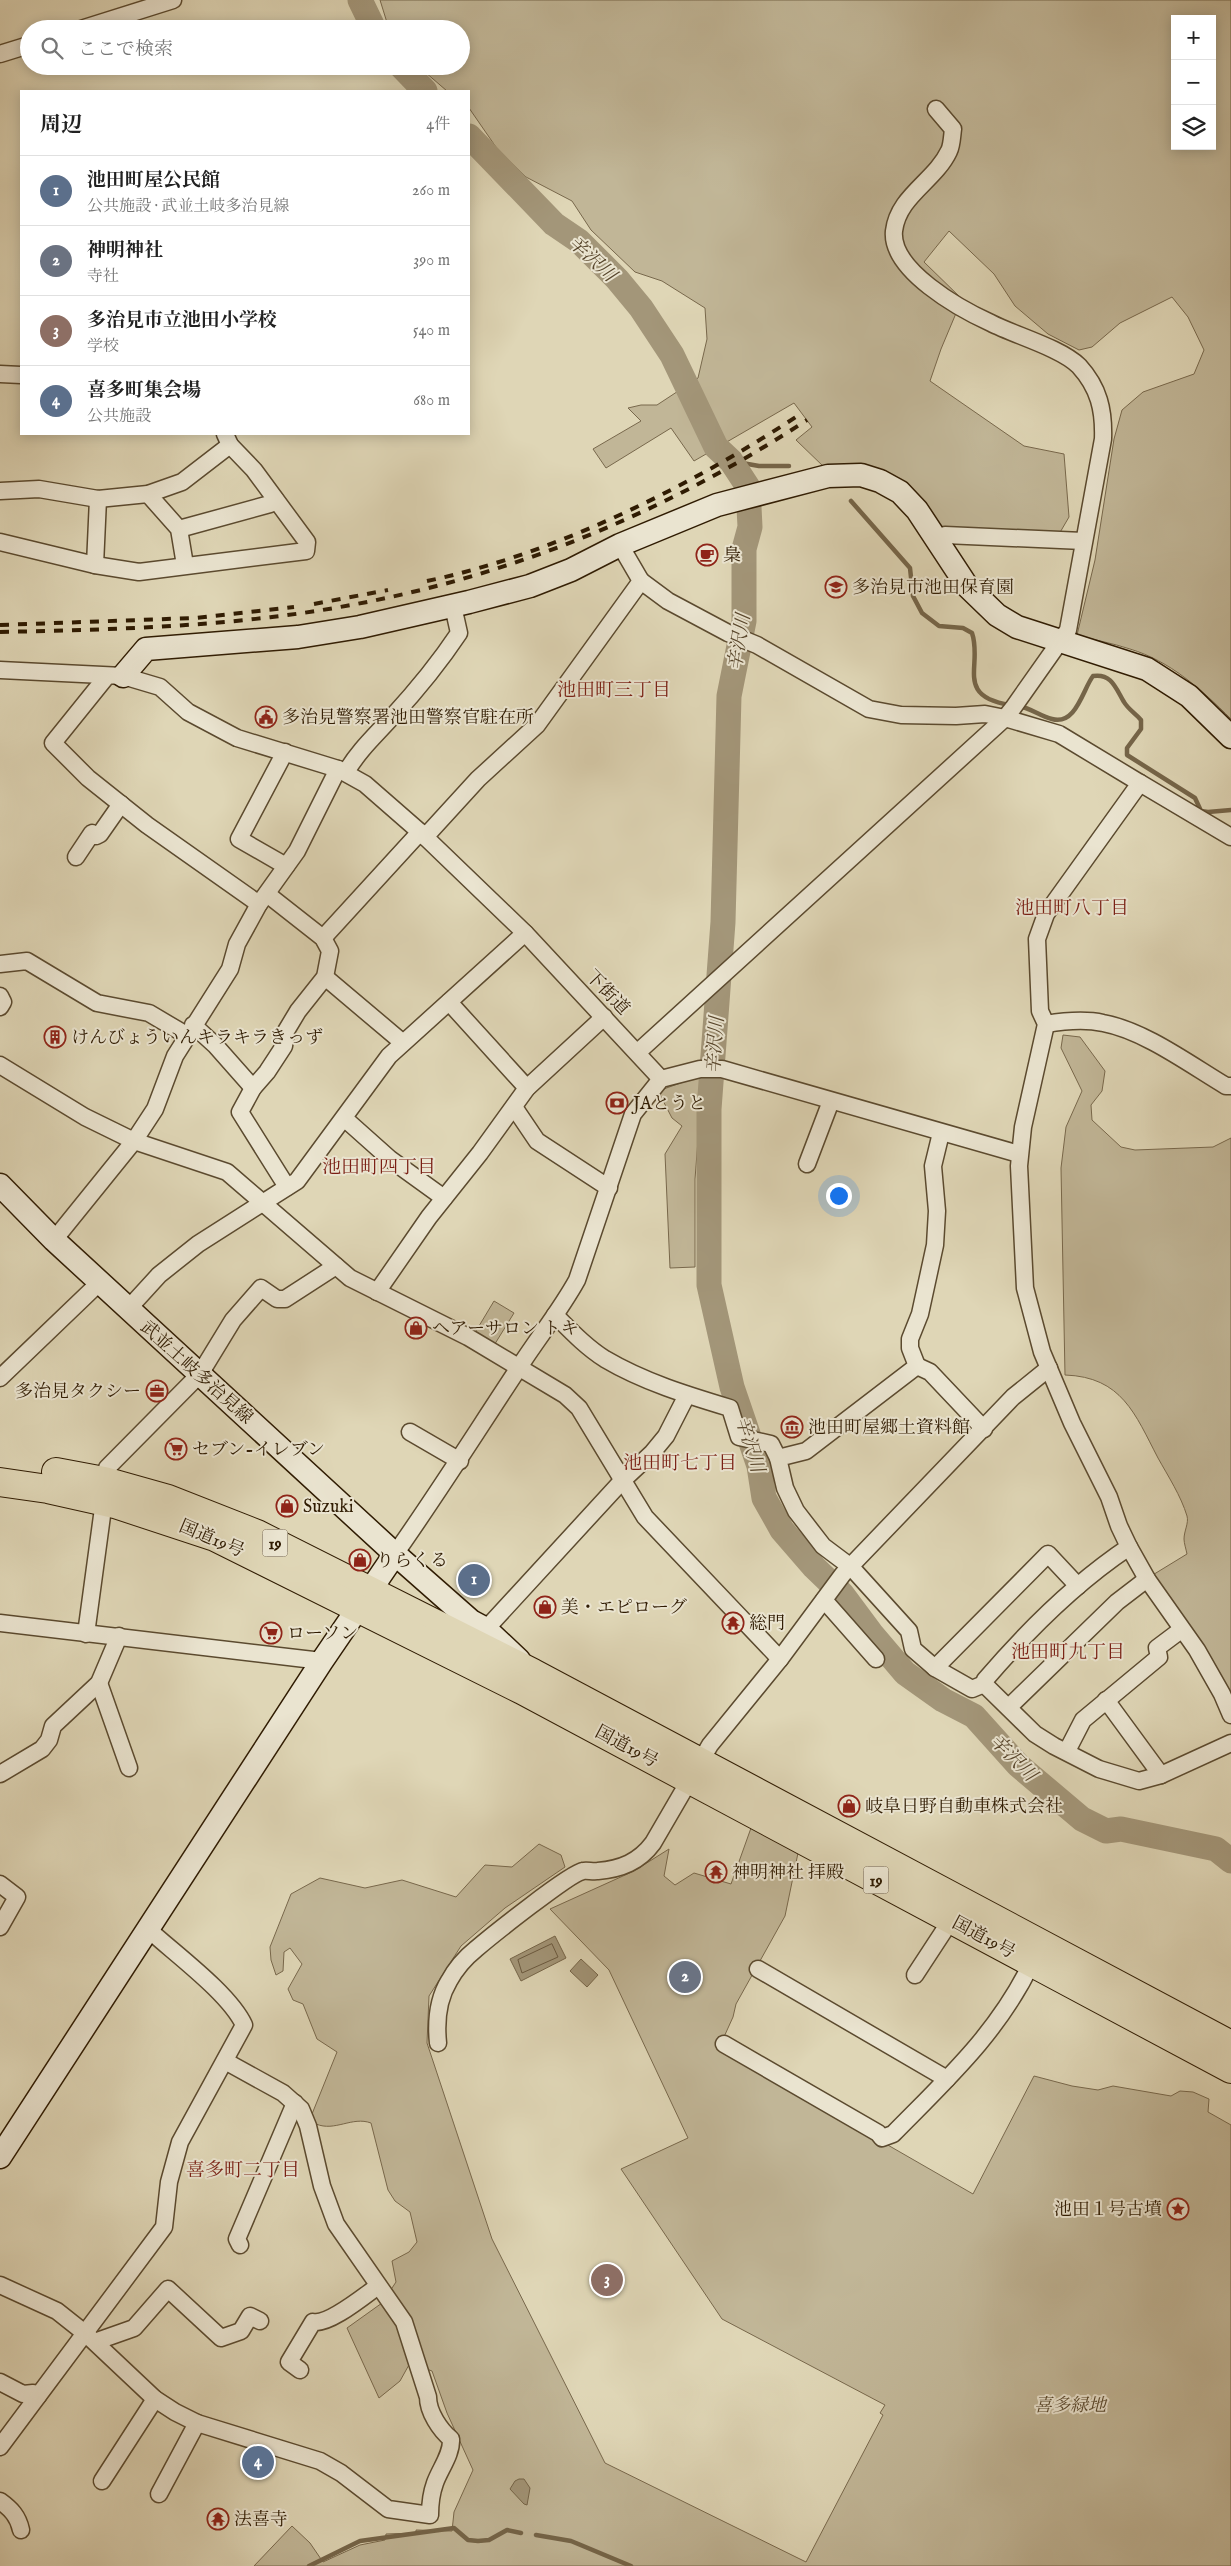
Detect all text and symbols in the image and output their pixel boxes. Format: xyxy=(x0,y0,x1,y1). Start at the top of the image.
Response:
map controls xyxy=(1171,15,1216,150)
button: + xyxy=(1171,15,1216,60)
search box xyxy=(20,20,470,75)
icon: search xyxy=(38,34,66,62)
text: ここで検索 xyxy=(78,38,173,62)
button: − xyxy=(1171,60,1216,105)
button: layers xyxy=(1171,105,1216,150)
text: 周辺 xyxy=(40,112,82,139)
text: 4件 xyxy=(426,115,450,135)
text: 池田町屋公民館 xyxy=(87,169,220,193)
text: 1 xyxy=(53,181,59,201)
text: 260 m xyxy=(412,181,450,201)
text: 公共施設 · 武並土岐多治見線 xyxy=(87,197,290,217)
water label: 辛沢川 xyxy=(563,231,622,289)
text: 神明神社 xyxy=(87,239,163,263)
text: 2 xyxy=(52,251,60,271)
text: 390 m xyxy=(413,251,450,271)
text: 寺社 xyxy=(87,267,119,287)
text: 多治見市立池田小学校 xyxy=(87,309,277,333)
text: 3 xyxy=(53,321,59,341)
text: 540 m xyxy=(413,321,450,341)
text: 学校 xyxy=(87,337,119,357)
text: 喜多町集会場 xyxy=(87,379,201,403)
text: 4 xyxy=(52,391,60,411)
text: 680 m xyxy=(413,391,450,411)
text: 公共施設 xyxy=(87,407,151,427)
cafe icon: 梟 xyxy=(695,543,719,567)
place label: 梟 xyxy=(723,545,741,568)
school or university icon: 多治見市池田保育園 xyxy=(824,575,848,599)
place label: 多治見市池田保育園 xyxy=(852,577,1014,600)
water label: 辛沢川 xyxy=(724,610,757,672)
district label: 池田町三丁目 xyxy=(557,679,671,703)
public building icon: 多治見警察署池田警察官駐在所 xyxy=(254,705,278,729)
place label: 多治見警察署池田警察官駐在所 xyxy=(282,707,534,730)
district label: 池田町八丁目 xyxy=(1015,897,1129,921)
street label: 下街道 xyxy=(580,966,634,1020)
water label: 辛沢川 xyxy=(702,1014,730,1074)
building icon: けんびょういんキラキラきっず xyxy=(43,1025,67,1049)
place label: けんびょういんキラキラきっず xyxy=(71,1027,323,1050)
bank icon: JAとうと xyxy=(605,1091,629,1115)
place label: JAとうと xyxy=(631,1093,706,1116)
district label: 池田町四丁目 xyxy=(322,1156,436,1180)
your location xyxy=(826,1183,852,1209)
street label: 武並土岐多治見線 xyxy=(135,1316,257,1430)
shop icon: ヘアーサロン トキ xyxy=(404,1316,428,1340)
place label: ヘアーサロン トキ xyxy=(432,1318,579,1341)
office icon: 多治見タクシー xyxy=(145,1379,169,1403)
place label: 多治見タクシー xyxy=(15,1381,141,1404)
water label: 辛沢川 xyxy=(729,1414,769,1477)
museum icon: 池田町屋郷土資料館 xyxy=(780,1415,804,1439)
place label: 池田町屋郷土資料館 xyxy=(808,1417,970,1440)
supermarket icon: セブン-イレブン xyxy=(164,1437,188,1461)
place label: セブン-イレブン xyxy=(192,1439,325,1462)
district label: 池田町七丁目 xyxy=(623,1452,737,1476)
shop icon: Suzuki xyxy=(275,1494,299,1518)
place label: Suzuki xyxy=(303,1496,354,1519)
street label: 国道19号 xyxy=(175,1515,247,1563)
road number: 19 xyxy=(262,1530,288,1556)
shop icon: りらくる xyxy=(348,1548,372,1572)
place label: りらくる xyxy=(376,1550,448,1573)
pin: 1 xyxy=(458,1561,490,1599)
shop icon: 美・エピローグ xyxy=(533,1595,557,1619)
place label: 美・エピローグ xyxy=(561,1597,687,1620)
temple icon: 総門 xyxy=(721,1611,745,1635)
place label: 総門 xyxy=(749,1613,785,1636)
supermarket icon: ローソン xyxy=(259,1621,283,1645)
place label: ローソン xyxy=(287,1623,358,1646)
district label: 池田町九丁目 xyxy=(1011,1641,1125,1665)
street label: 国道19号 xyxy=(591,1721,662,1774)
water label: 辛沢川 xyxy=(984,1730,1043,1788)
shop icon: 岐阜日野自動車株式会社 xyxy=(837,1794,861,1818)
place label: 岐阜日野自動車株式会社 xyxy=(865,1796,1063,1819)
temple icon: 神明神社 拝殿 xyxy=(704,1860,728,1884)
place label: 神明神社 拝殿 xyxy=(732,1862,844,1885)
road number: 19 xyxy=(864,1866,888,1894)
street label: 国道19号 xyxy=(948,1912,1019,1965)
pin: 2 xyxy=(669,1958,701,1996)
district label: 喜多町二丁目 xyxy=(186,2159,300,2183)
place icon: 池田１号古墳 xyxy=(1166,2197,1190,2221)
place label: 池田１号古墳 xyxy=(1054,2199,1162,2222)
pin: 3 xyxy=(591,2261,623,2299)
park label: 喜多緑地 xyxy=(1034,2395,1108,2418)
pin: 4 xyxy=(242,2443,274,2481)
temple icon: 法喜寺 xyxy=(206,2507,230,2531)
place label: 法喜寺 xyxy=(234,2509,288,2532)

